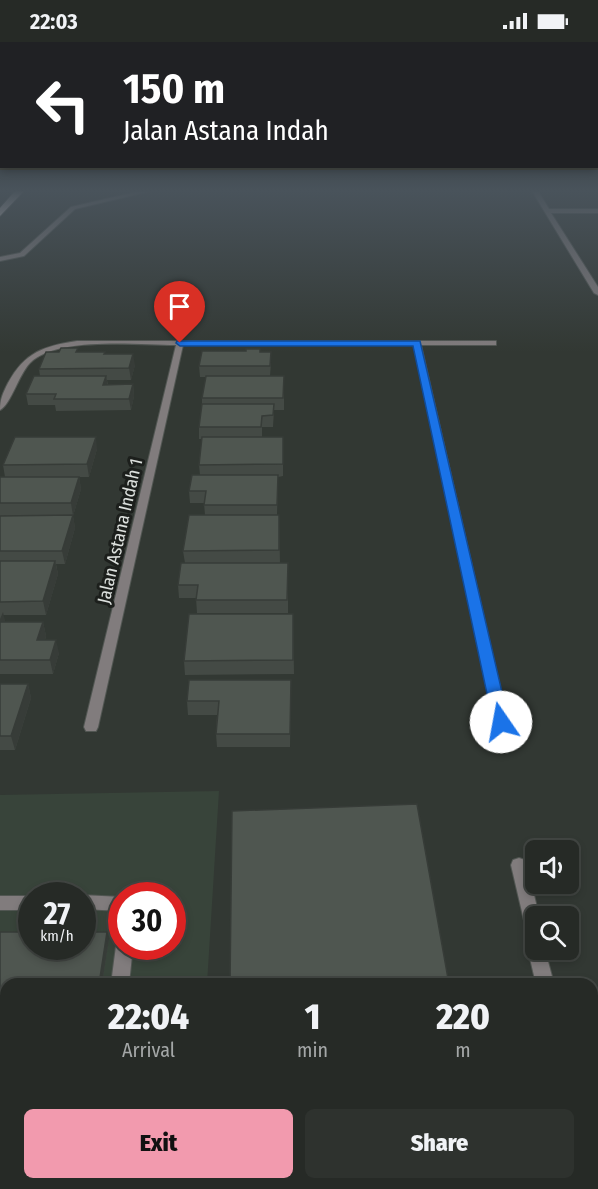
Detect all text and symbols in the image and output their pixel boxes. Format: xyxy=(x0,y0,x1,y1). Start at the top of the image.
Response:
text: 22:03 xyxy=(30,8,78,35)
text: 150 m xyxy=(123,64,225,114)
icon: left xyxy=(24,66,102,144)
text: Jalan Astana Indah xyxy=(123,115,329,147)
pin xyxy=(154,281,205,343)
icon: arrive xyxy=(163,290,196,323)
street label: Jalan Astana Indah 1 xyxy=(93,456,147,606)
position arrow xyxy=(469,690,533,754)
map controls xyxy=(525,840,579,960)
button: sound xyxy=(525,840,579,894)
speed limit sign: 30 xyxy=(108,882,186,960)
text: 27 xyxy=(44,896,70,932)
button: search xyxy=(525,906,579,960)
text: km/h xyxy=(40,927,74,945)
text: 22:04 xyxy=(108,995,189,1039)
text: 1 xyxy=(305,995,320,1039)
text: 220 xyxy=(436,995,490,1039)
text: Arrival xyxy=(122,1038,175,1062)
text: min xyxy=(297,1038,328,1062)
text: m xyxy=(455,1038,471,1062)
button: Exit xyxy=(24,1109,293,1178)
button: Share xyxy=(305,1109,574,1178)

